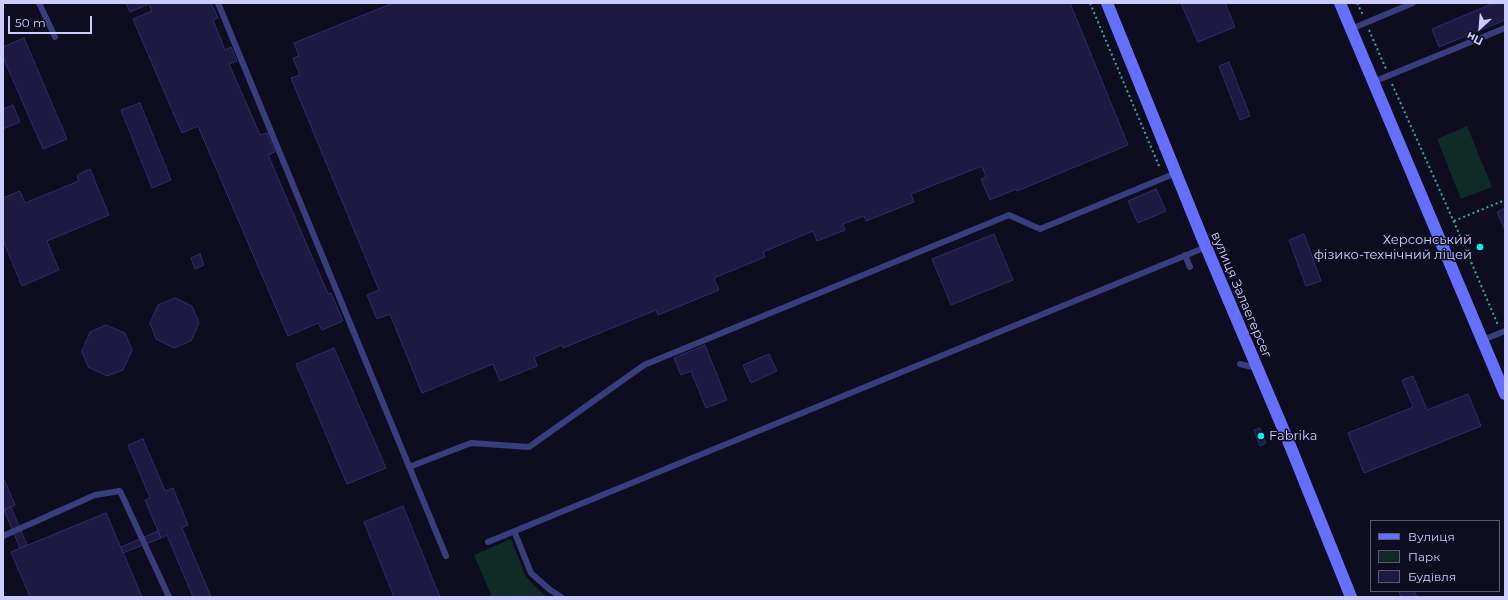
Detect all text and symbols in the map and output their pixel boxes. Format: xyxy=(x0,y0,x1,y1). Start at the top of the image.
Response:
scale bar xyxy=(10,8,94,34)
north arrow xyxy=(1460,8,1500,48)
text: 50 m xyxy=(15,15,46,30)
text: Пн xyxy=(1464,29,1485,49)
street label: вулиця Залаегерсег xyxy=(1207,229,1275,361)
place label: Херсонський фізико-технічний ліцей xyxy=(1314,232,1472,263)
marker: Херсонський фізико-технічний ліцей xyxy=(1475,242,1485,252)
place label: Fabrika xyxy=(1269,428,1317,444)
marker: Fabrika xyxy=(1256,431,1266,441)
legend xyxy=(1370,520,1500,592)
text: Вулиця xyxy=(1408,529,1455,544)
text: Парк xyxy=(1408,549,1440,564)
text: Будівля xyxy=(1408,569,1456,584)

